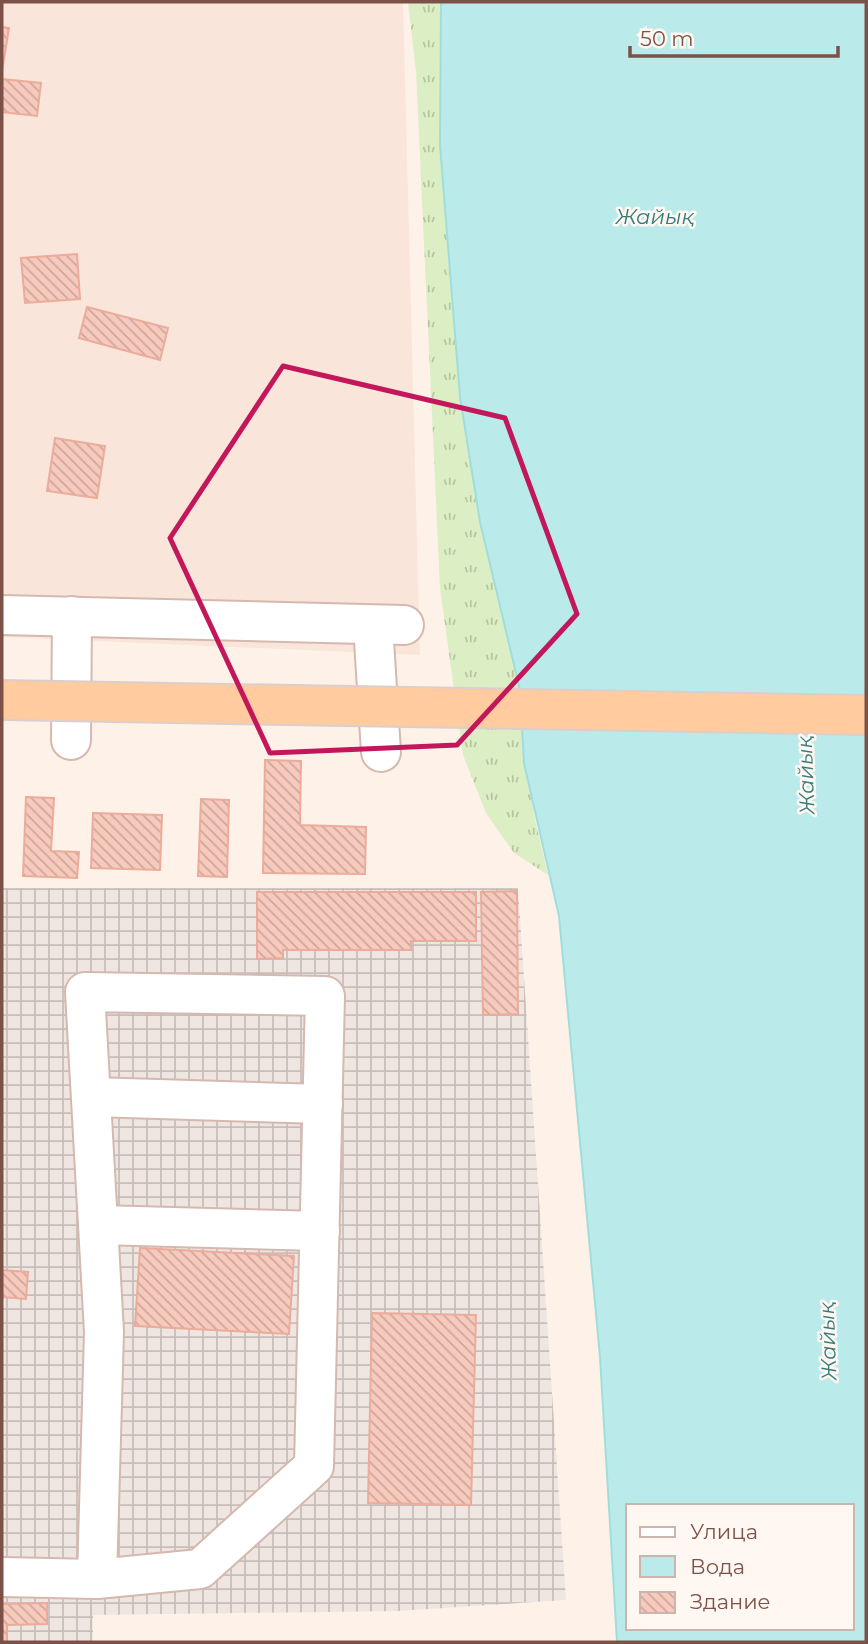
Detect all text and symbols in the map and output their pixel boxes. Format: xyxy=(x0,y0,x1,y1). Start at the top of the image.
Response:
scale bar xyxy=(630,14,838,58)
text: 50 m xyxy=(640,26,694,51)
water label: Жайық xyxy=(614,204,695,229)
water label: Жайық xyxy=(792,735,819,816)
water label: Жайық xyxy=(814,1301,841,1382)
legend xyxy=(626,1504,854,1630)
text: Улица xyxy=(690,1519,758,1544)
text: Вода xyxy=(690,1554,745,1579)
text: Здание xyxy=(690,1589,771,1614)

